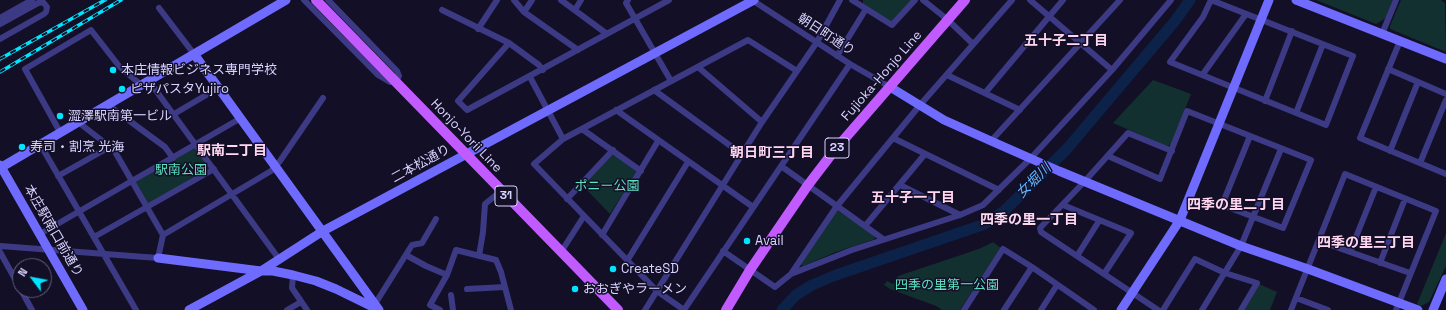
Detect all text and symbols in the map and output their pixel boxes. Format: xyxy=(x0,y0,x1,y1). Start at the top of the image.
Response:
street label: 朝日町通り xyxy=(794,11,858,59)
street label: Fujioka-Honjo Line xyxy=(839,28,925,124)
district label: 五十子二丁目 xyxy=(1024,33,1108,49)
place label: 本庄情報ビジネス専門学校 xyxy=(121,62,277,78)
marker: 本庄情報ビジネス専門学校 xyxy=(108,65,118,75)
place label: ピザパスタYujiro xyxy=(130,81,229,97)
marker: ピザパスタYujiro xyxy=(117,84,127,94)
street label: Honjo-Yorii Line xyxy=(427,96,505,176)
place label: 澀澤駅南第一ビル xyxy=(68,108,172,124)
marker: 澀澤駅南第一ビル xyxy=(55,111,65,121)
road number: 23 xyxy=(825,138,849,158)
place label: 寿司・割烹 光海 xyxy=(30,139,124,155)
street label: 二本松通り xyxy=(389,141,453,187)
marker: 寿司・割烹 光海 xyxy=(17,142,27,152)
district label: 駅南二丁目 xyxy=(197,143,267,159)
district label: 朝日町三丁目 xyxy=(730,145,814,161)
water label: 女堀川 xyxy=(1013,160,1055,202)
park label: 駅南公園 xyxy=(155,162,207,178)
park label: ポニー公園 xyxy=(575,178,639,194)
street label: 本庄駅南口前通り xyxy=(20,182,86,280)
road number: 31 xyxy=(495,186,517,206)
district label: 五十子一丁目 xyxy=(871,190,955,206)
district label: 四季の里二丁目 xyxy=(1187,197,1285,213)
district label: 四季の里一丁目 xyxy=(980,212,1078,228)
place label: Avail xyxy=(755,233,784,249)
district label: 四季の里三丁目 xyxy=(1317,235,1415,251)
marker: Avail xyxy=(742,236,752,246)
north arrow xyxy=(12,258,52,298)
place label: CreateSD xyxy=(621,261,679,277)
marker: CreateSD xyxy=(608,264,618,274)
text: N xyxy=(15,265,31,279)
park label: 四季の里第一公園 xyxy=(895,277,999,293)
place label: おおぎやラーメン xyxy=(583,281,687,297)
marker: おおぎやラーメン xyxy=(570,284,580,294)

